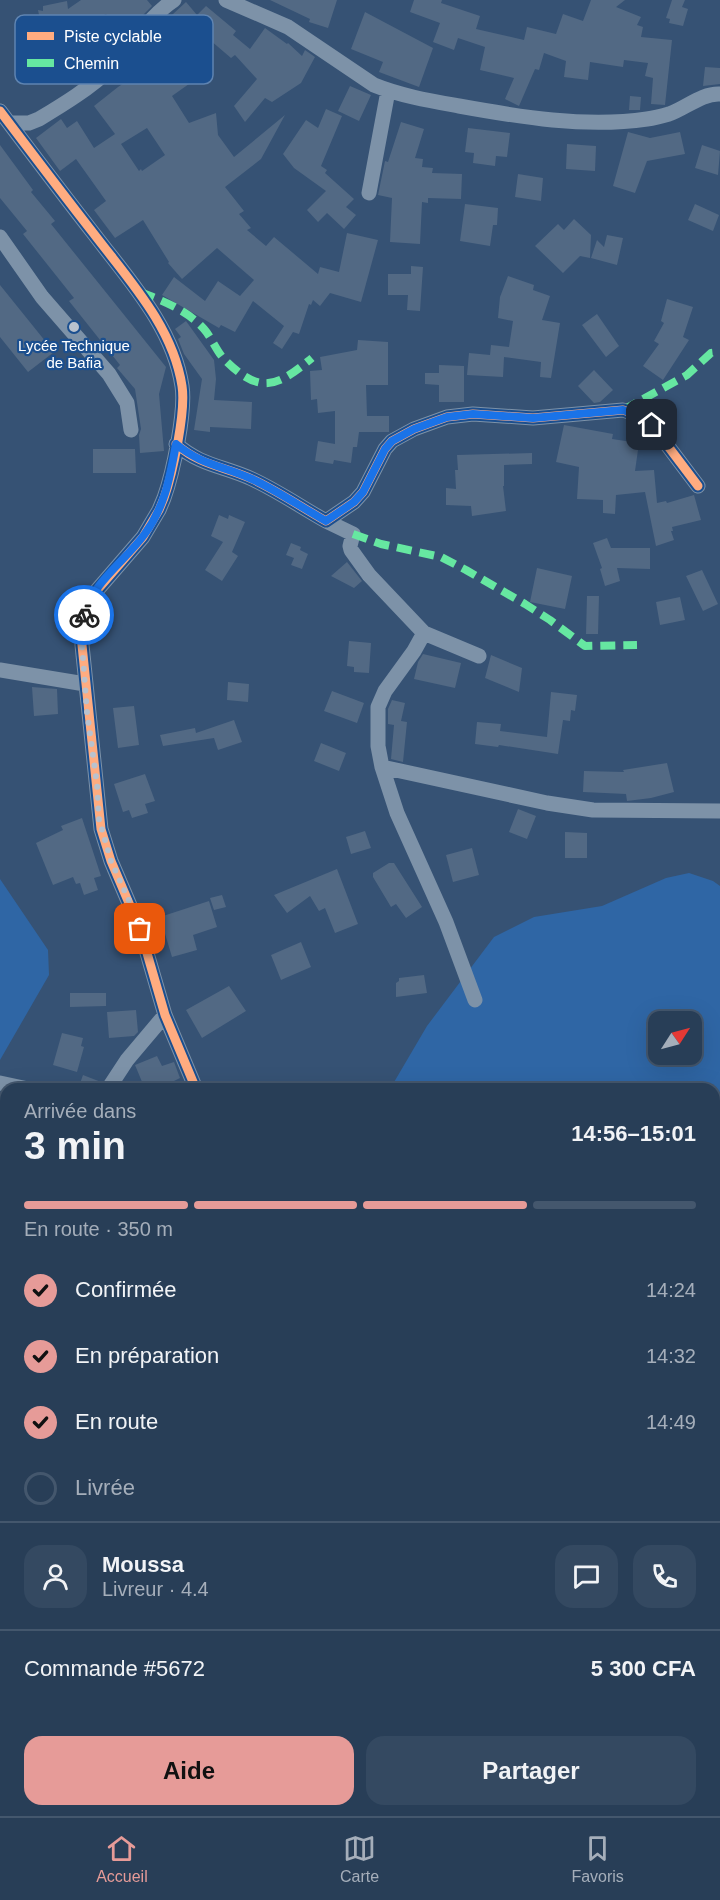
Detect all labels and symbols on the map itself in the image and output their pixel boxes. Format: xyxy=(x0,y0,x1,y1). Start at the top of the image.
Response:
legend xyxy=(15,15,213,84)
text: Piste cyclable xyxy=(64,28,162,45)
text: Chemin xyxy=(64,55,119,72)
marker: Lycée Technique de Bafia xyxy=(67,320,81,334)
place label: Lycée Technique de Bafia xyxy=(18,337,130,371)
pin xyxy=(626,399,677,450)
courier xyxy=(54,585,114,645)
pin xyxy=(114,903,165,954)
north arrow xyxy=(648,1011,702,1065)

